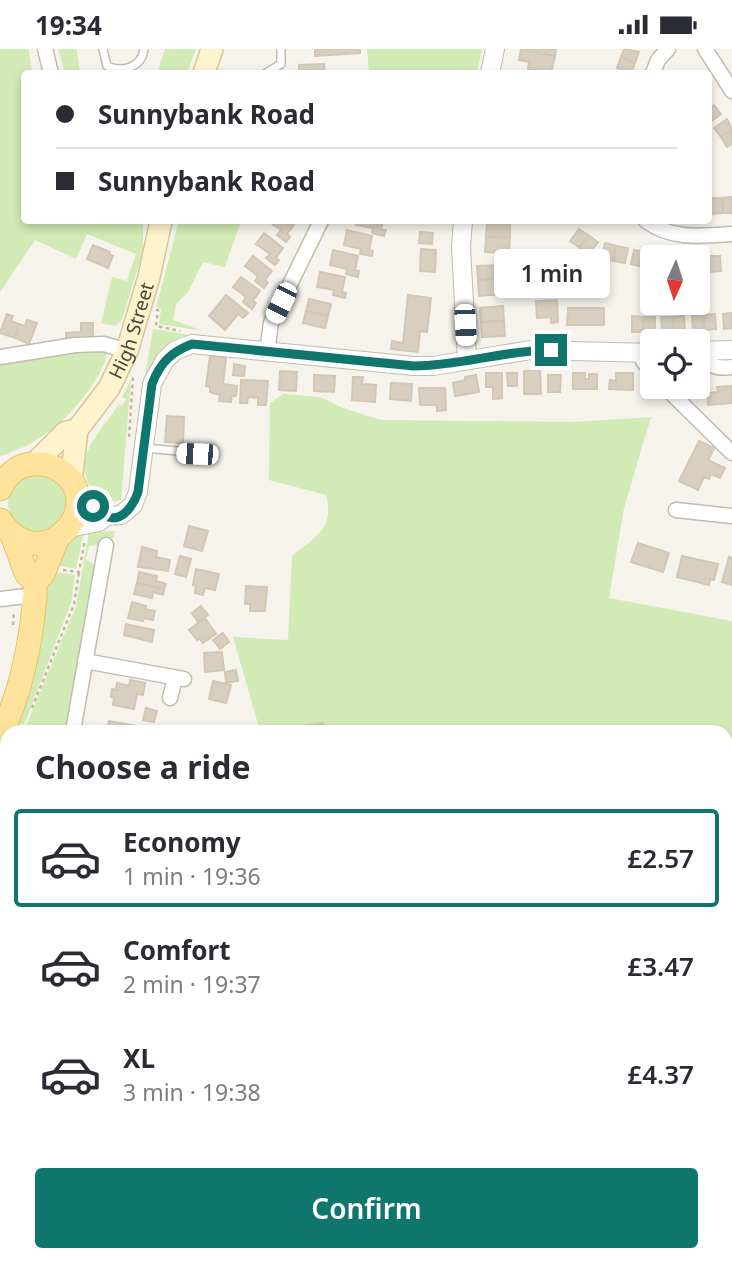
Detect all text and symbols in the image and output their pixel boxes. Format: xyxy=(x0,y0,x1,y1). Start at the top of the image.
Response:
text: 19:34 xyxy=(35,7,102,43)
text: Sunnybank Road xyxy=(98,96,315,132)
text: Sunnybank Road xyxy=(98,163,315,199)
north arrow xyxy=(640,245,710,315)
map controls xyxy=(640,245,710,399)
callout: 1 min xyxy=(493,249,609,297)
text: 1 min xyxy=(521,257,583,289)
street label: High Street xyxy=(102,279,160,383)
car xyxy=(263,280,300,326)
car xyxy=(454,303,477,347)
button: locate xyxy=(640,329,710,399)
route end xyxy=(535,334,567,366)
car xyxy=(176,443,219,465)
route start xyxy=(77,490,109,522)
text: Choose a ride xyxy=(35,745,251,788)
text: Economy xyxy=(123,824,241,860)
icon: car xyxy=(39,827,102,890)
text: £2.57 xyxy=(627,840,694,876)
text: 1 min · 19:36 xyxy=(123,860,261,892)
text: Comfort xyxy=(123,932,231,968)
icon: car xyxy=(39,935,102,998)
text: £3.47 xyxy=(627,948,694,984)
text: 2 min · 19:37 xyxy=(123,968,261,1000)
text: XL xyxy=(123,1040,155,1076)
icon: car xyxy=(39,1043,102,1106)
text: £4.37 xyxy=(627,1056,694,1092)
text: 3 min · 19:38 xyxy=(123,1076,261,1108)
button: Confirm xyxy=(35,1168,698,1248)

